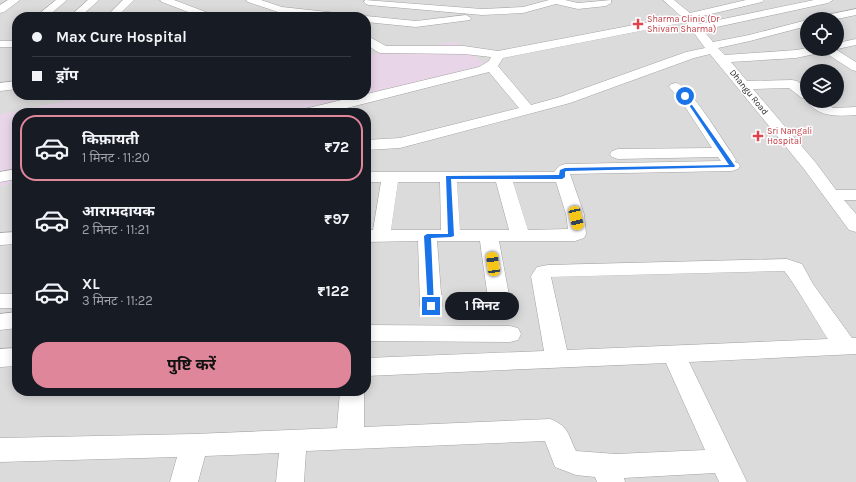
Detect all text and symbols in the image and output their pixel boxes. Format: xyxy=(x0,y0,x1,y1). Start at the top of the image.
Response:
map controls xyxy=(800,12,844,108)
button: locate xyxy=(800,12,844,56)
place label: Sharma Clinic (Dr Shivam Sharma) xyxy=(647,14,720,34)
marker: Sharma Clinic (Dr Shivam Sharma) xyxy=(632,18,644,30)
text: Max Cure Hospital xyxy=(56,28,187,46)
button: layers xyxy=(800,64,844,108)
text: ड्रॉप xyxy=(56,66,78,84)
street label: Dhangu Road xyxy=(728,67,770,117)
route start xyxy=(676,87,694,105)
place label: Sri Nangali Hospital xyxy=(767,126,812,146)
icon: car xyxy=(34,130,70,166)
text: किफ़ायती xyxy=(82,130,139,148)
marker: Sri Nangali Hospital xyxy=(752,130,764,142)
text: ₹72 xyxy=(324,138,349,156)
text: 1 मिनट · 11:20 xyxy=(82,150,150,165)
icon: car xyxy=(34,202,70,238)
text: आरामदायक xyxy=(82,202,155,220)
car xyxy=(567,205,585,231)
text: ₹97 xyxy=(324,210,349,228)
text: 2 मिनट · 11:21 xyxy=(82,222,149,237)
car xyxy=(485,251,501,277)
icon: car xyxy=(34,274,70,310)
text: XL xyxy=(82,275,100,293)
text: ₹122 xyxy=(317,282,349,300)
callout: 1 मिनट xyxy=(445,292,519,320)
text: 3 मिनट · 11:22 xyxy=(82,293,153,308)
route end xyxy=(422,297,440,315)
text: 1 मिनट xyxy=(464,298,500,313)
button: पुष्टि करें xyxy=(32,342,351,388)

